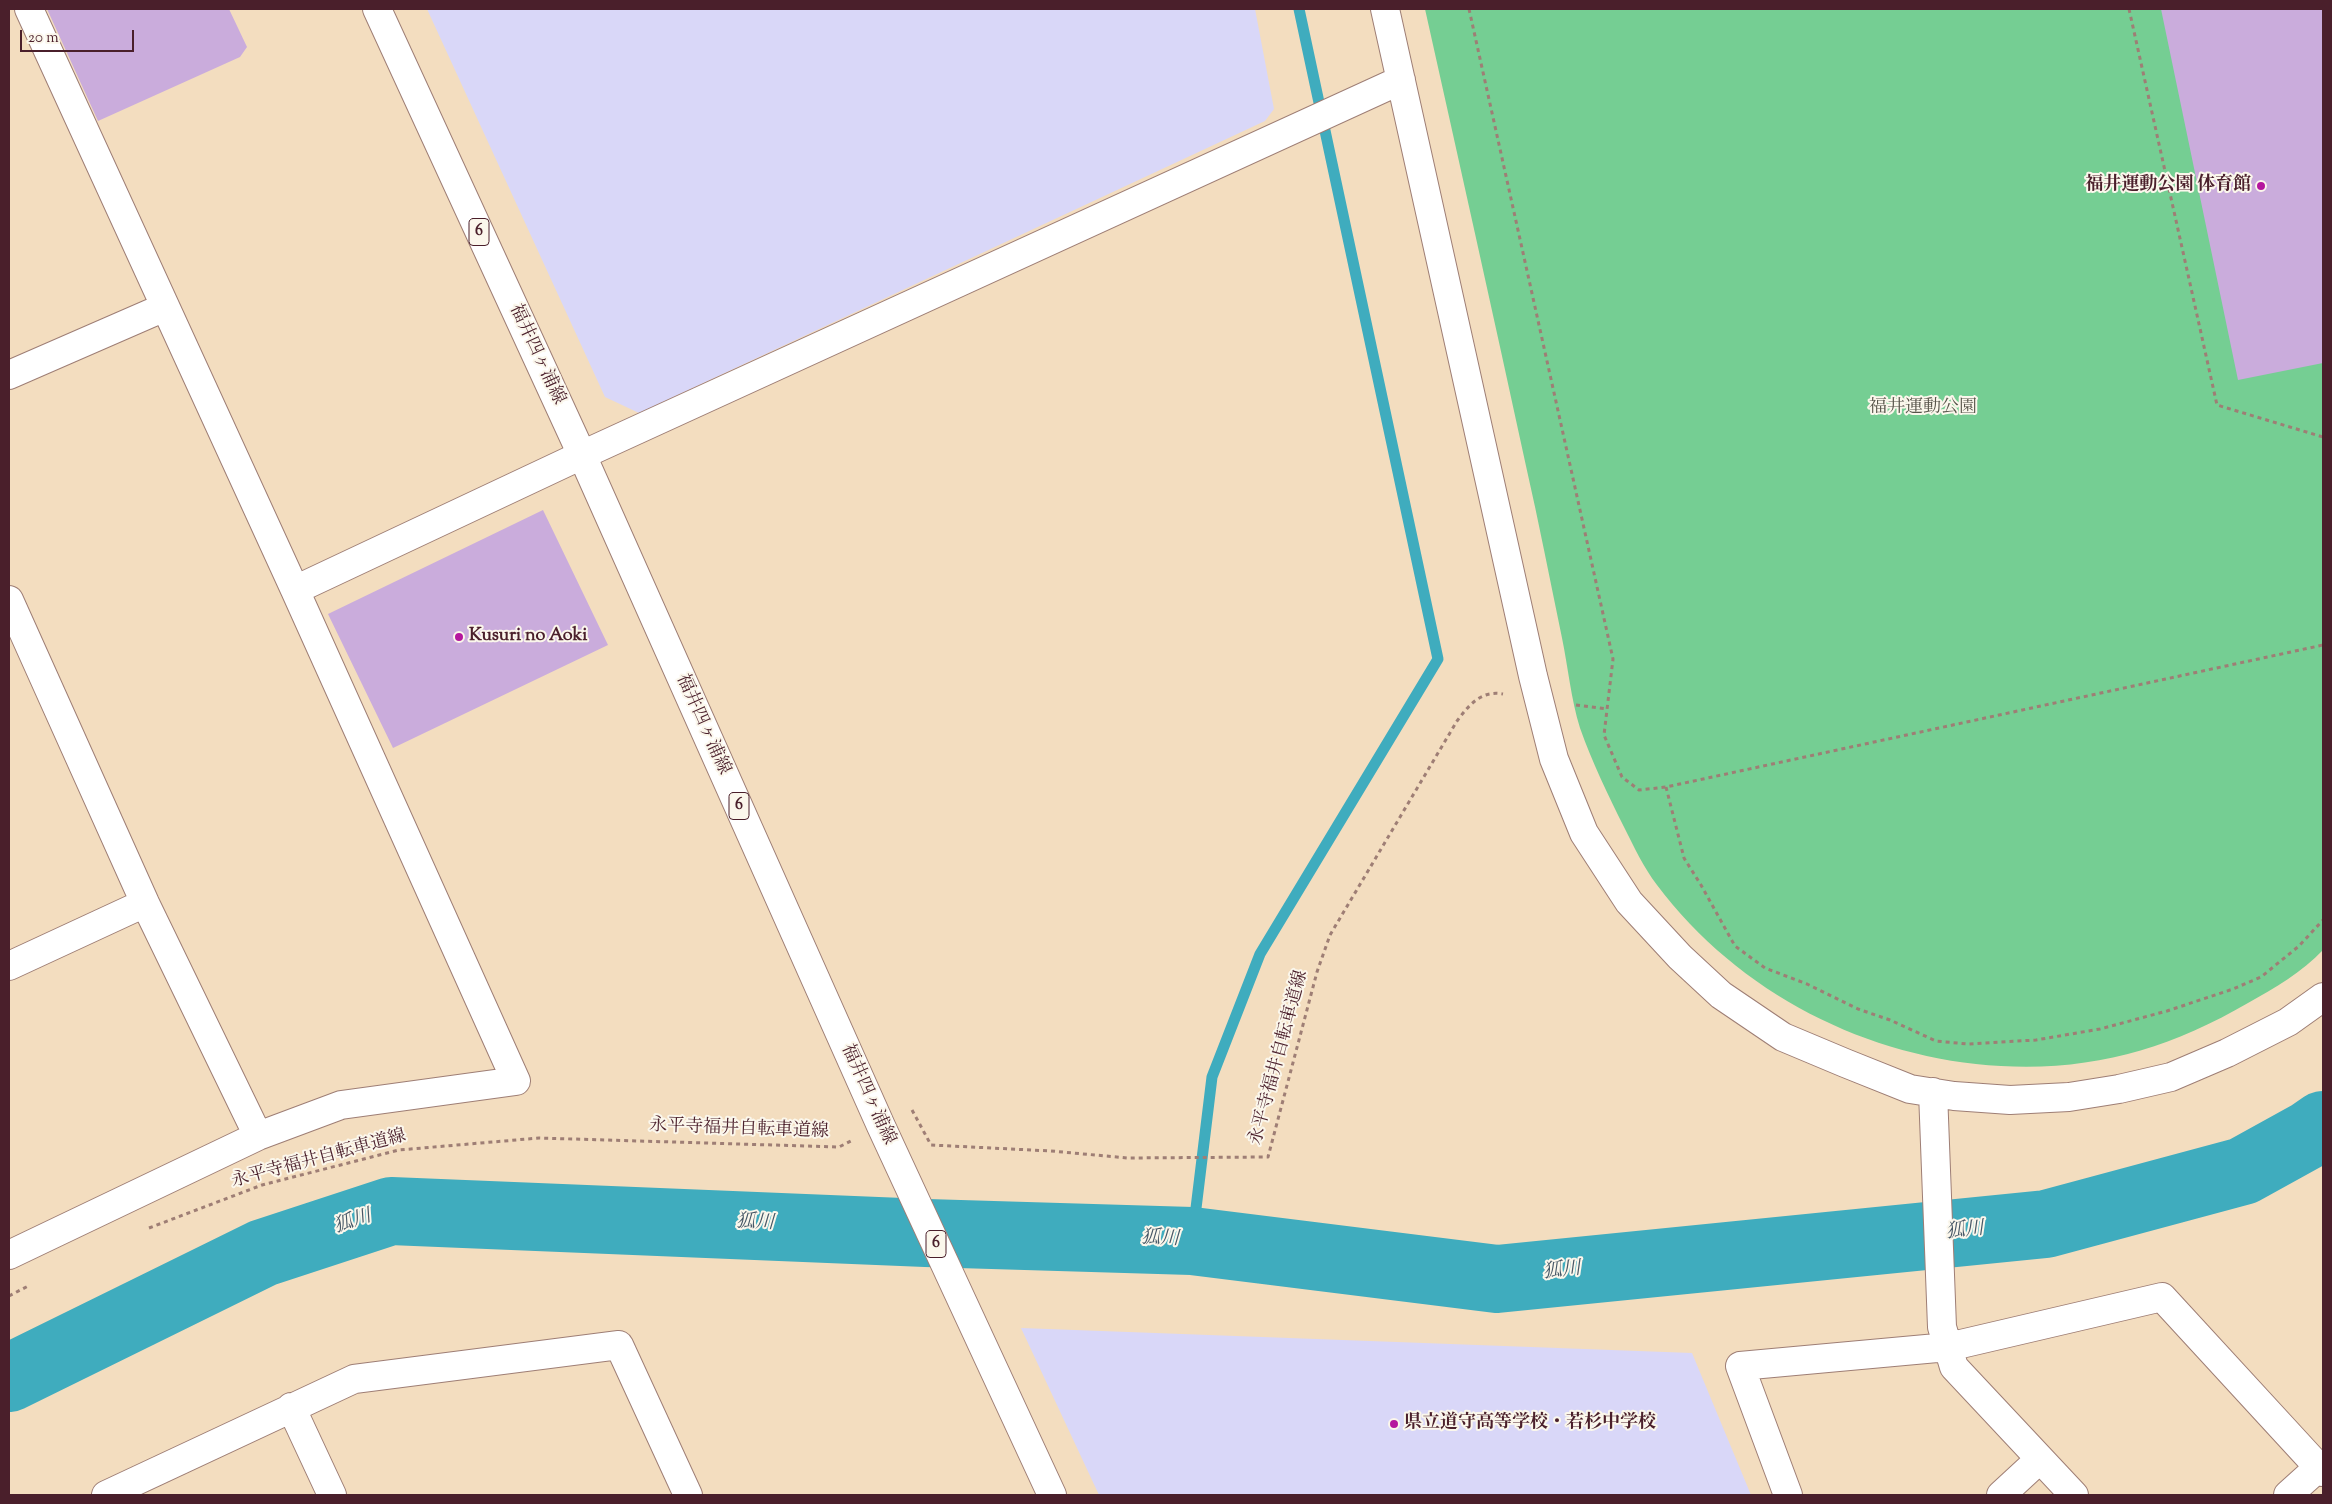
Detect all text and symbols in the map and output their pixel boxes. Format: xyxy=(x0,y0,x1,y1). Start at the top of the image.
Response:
scale bar xyxy=(22,20,136,52)
text: 20 m xyxy=(28,28,59,49)
place label: 福井運動公園 体育館 xyxy=(2085,175,2251,197)
marker: 福井運動公園 体育館 xyxy=(2255,180,2267,192)
road number: 6 xyxy=(469,218,489,246)
street label: 福井四ヶ浦線 xyxy=(503,301,569,409)
park label: 福井運動公園 xyxy=(1869,398,1977,420)
place label: Kusuri no Aoki xyxy=(469,626,587,648)
marker: Kusuri no Aoki xyxy=(453,631,465,643)
street label: 福井四ヶ浦線 xyxy=(670,671,734,779)
road number: 6 xyxy=(729,792,749,819)
street label: 永平寺福井自転車道線 xyxy=(1246,968,1314,1148)
street label: 福井四ヶ浦線 xyxy=(835,1041,899,1149)
street label: 永平寺福井自転車道線 xyxy=(649,1116,829,1144)
street label: 永平寺福井自転車道線 xyxy=(229,1126,409,1194)
water label: 狐川 xyxy=(331,1206,375,1240)
water label: 狐川 xyxy=(736,1212,774,1236)
water label: 狐川 xyxy=(1945,1219,1985,1245)
water label: 狐川 xyxy=(1141,1228,1179,1252)
road number: 6 xyxy=(926,1230,946,1258)
water label: 狐川 xyxy=(1542,1259,1582,1285)
place label: 県立道守高等学校・若杉中学校 xyxy=(1404,1413,1656,1435)
marker: 県立道守高等学校・若杉中学校 xyxy=(1388,1418,1400,1430)

